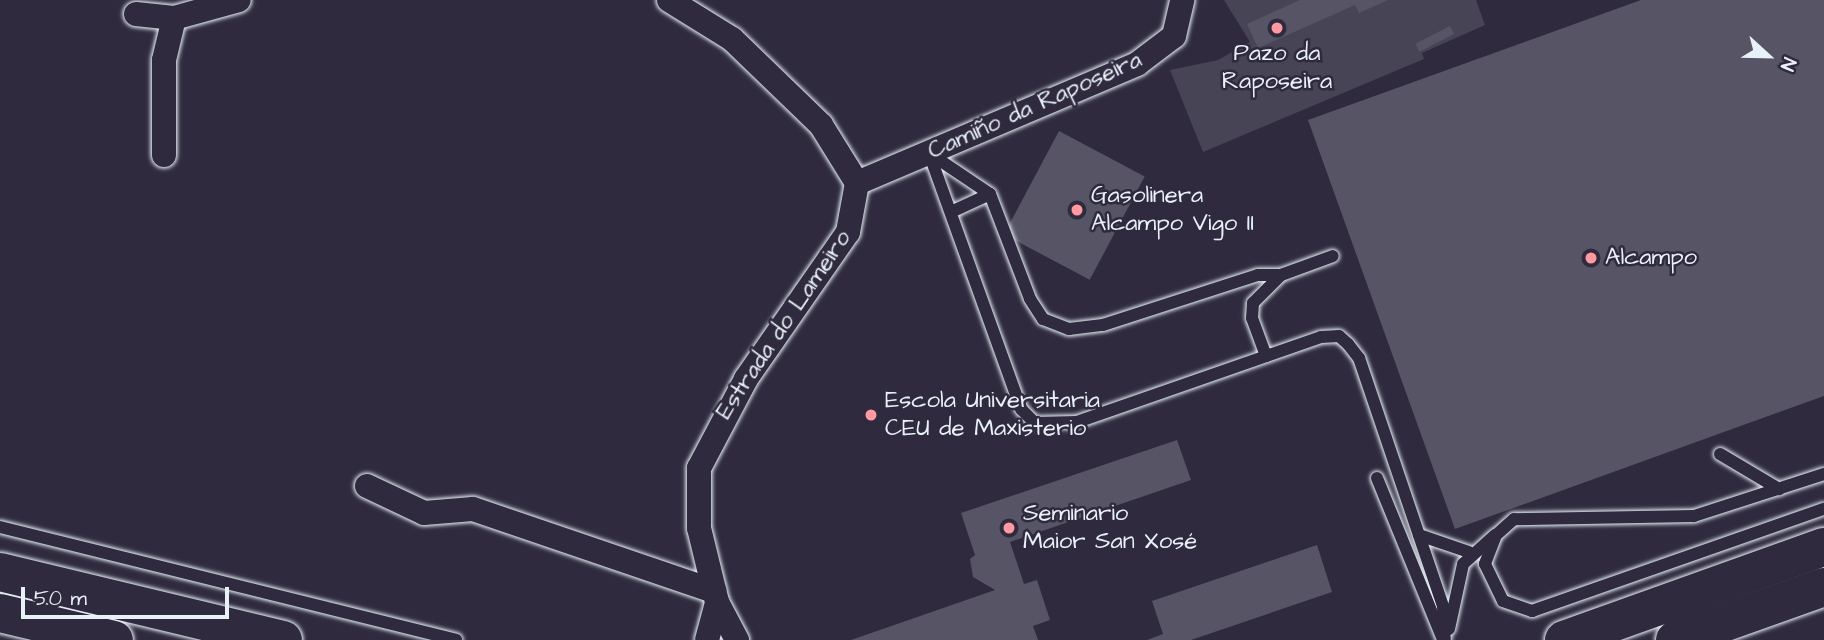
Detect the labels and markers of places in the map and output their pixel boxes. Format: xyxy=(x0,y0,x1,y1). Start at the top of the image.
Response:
marker: Pazo da Raposeira xyxy=(1269,20,1285,36)
place label: Pazo da Raposeira xyxy=(1222,40,1332,96)
place label: Gasolinera Alcampo Vigo II xyxy=(1091,182,1254,238)
marker: Gasolinera Alcampo Vigo II xyxy=(1069,202,1085,218)
place label: Alcampo xyxy=(1605,244,1697,272)
marker: Alcampo xyxy=(1583,250,1599,266)
place label: Escola Universitaria CEU de Maxisterio xyxy=(885,387,1100,443)
marker: Escola Universitaria CEU de Maxisterio xyxy=(863,407,879,423)
place label: Seminario Maior San Xosé xyxy=(1023,500,1197,556)
marker: Seminario Maior San Xosé xyxy=(1001,520,1017,536)

